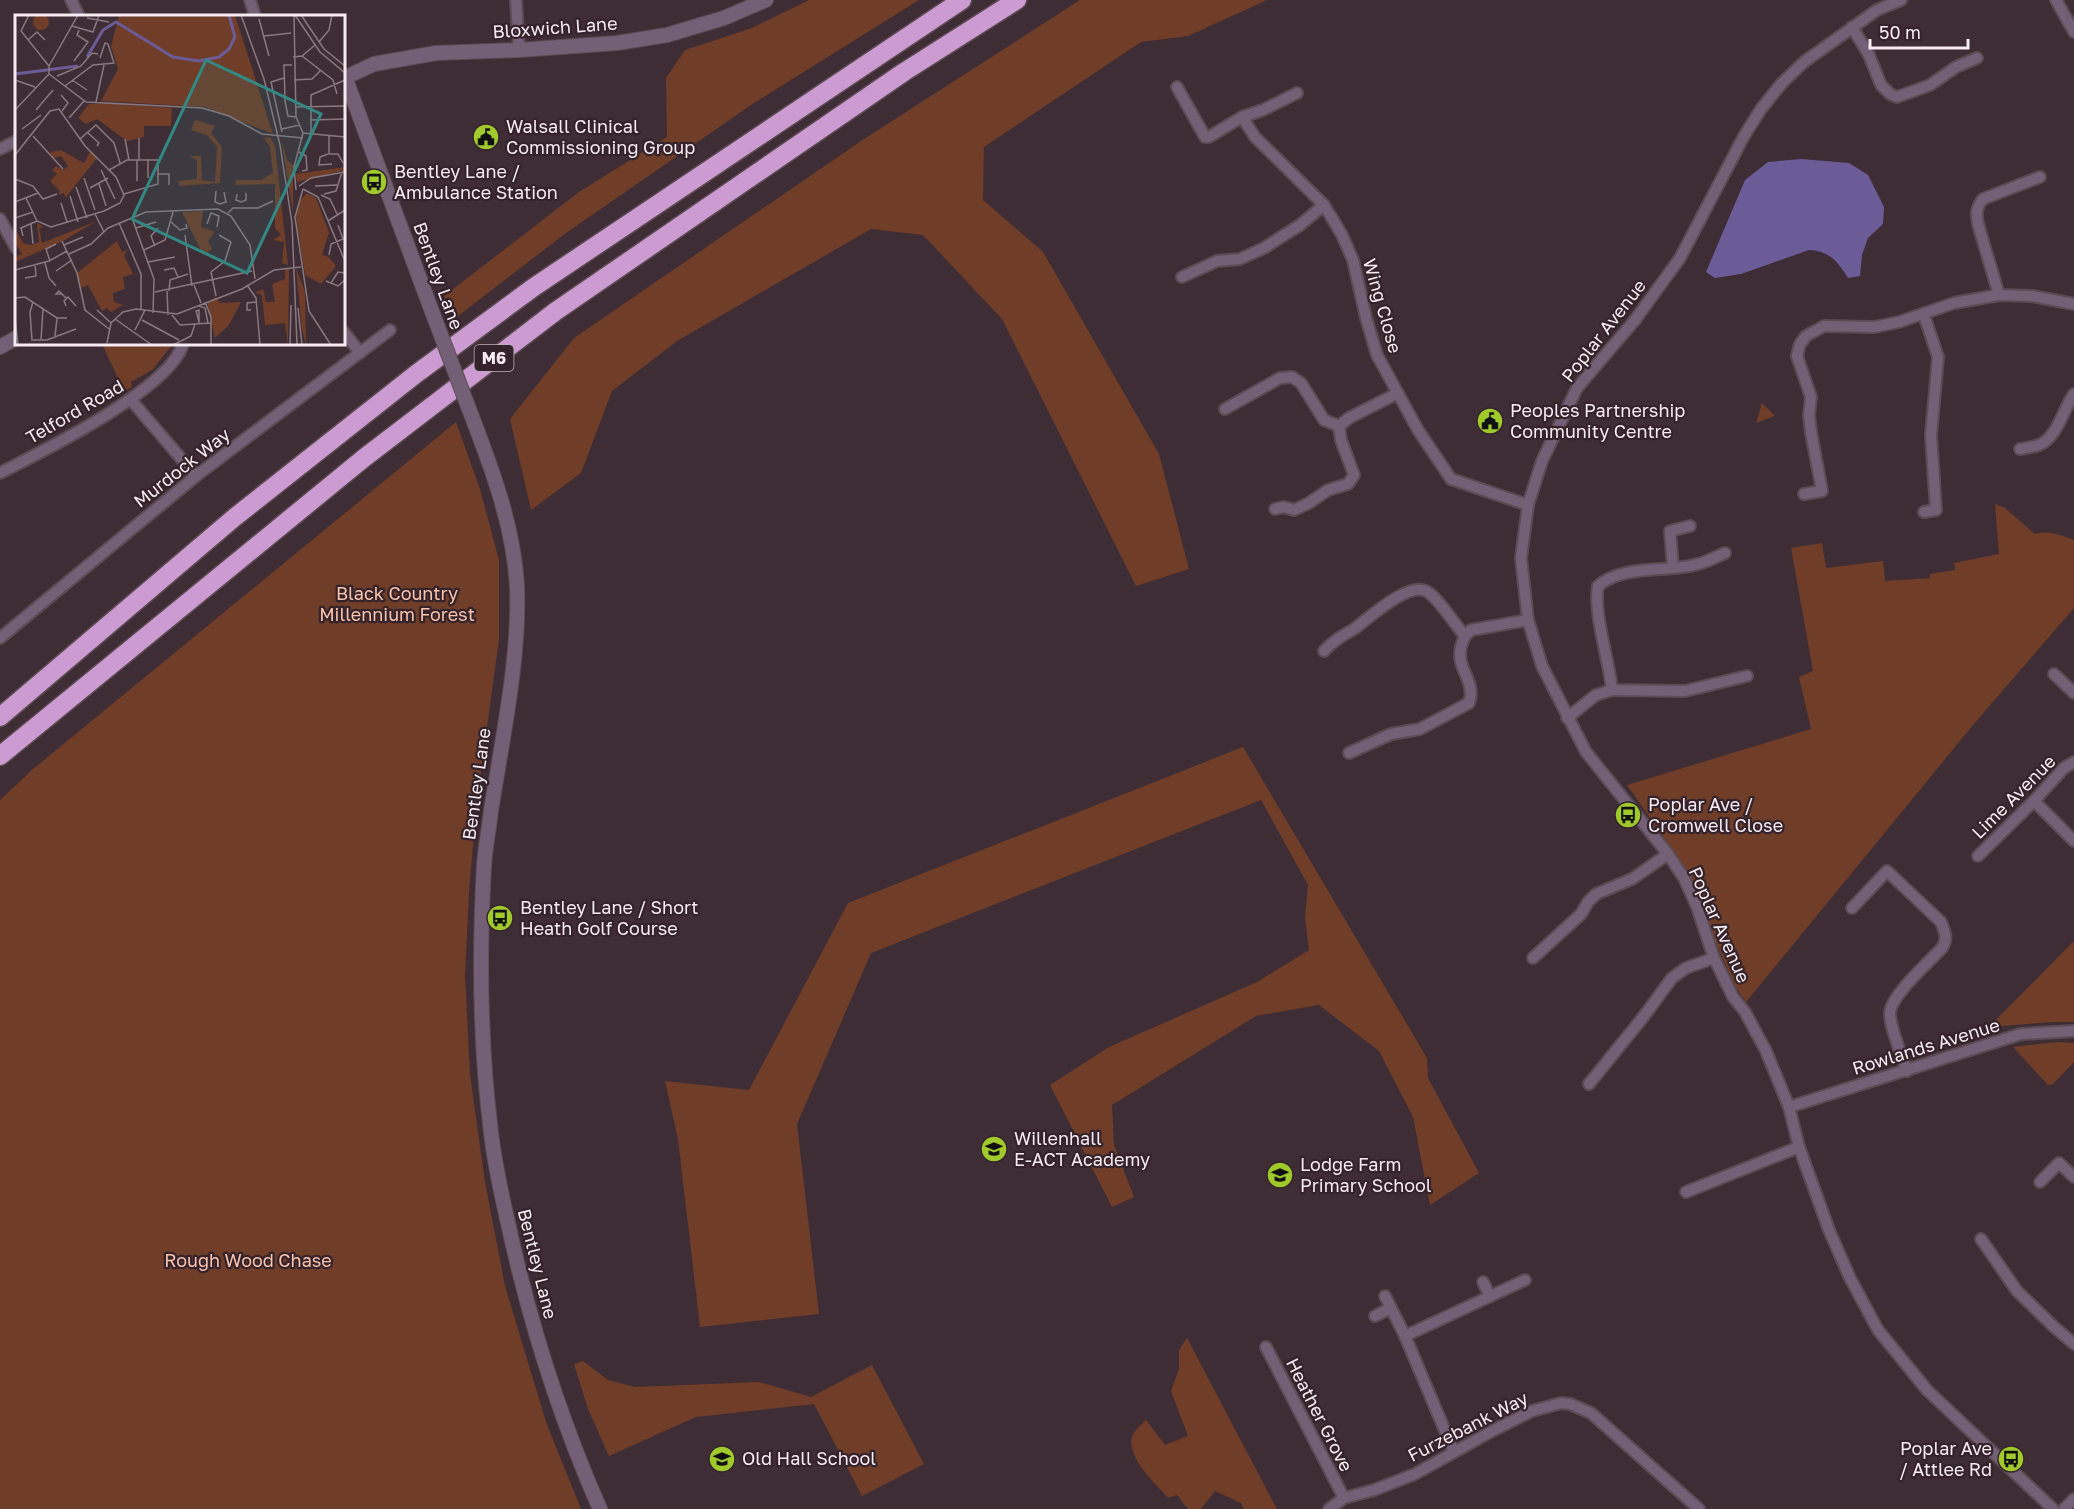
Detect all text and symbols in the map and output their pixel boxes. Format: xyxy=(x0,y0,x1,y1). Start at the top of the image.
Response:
street label: Bloxwich Lane xyxy=(492,12,618,42)
scale bar xyxy=(1870,12,1968,50)
inset map xyxy=(15,15,345,345)
text: 50 m xyxy=(1879,21,1921,43)
place label: Walsall Clinical Commissioning Group xyxy=(506,115,695,158)
public building icon: Walsall Clinical Commissioning Group xyxy=(471,122,501,152)
place label: Bentley Lane / Ambulance Station xyxy=(394,160,558,203)
bus stop icon: Bentley Lane / Ambulance Station xyxy=(359,167,389,197)
street label: Bentley Lane xyxy=(409,219,469,332)
street label: Wing Close xyxy=(1359,256,1407,356)
street label: Poplar Avenue xyxy=(1556,275,1650,386)
road number: M6 xyxy=(474,345,514,371)
street label: Telford Road xyxy=(22,374,127,448)
place label: Peoples Partnership Community Centre xyxy=(1510,399,1685,442)
public building icon: Peoples Partnership Community Centre xyxy=(1475,406,1505,436)
street label: Murdock Way xyxy=(129,423,234,512)
park label: Black Country Millennium Forest xyxy=(319,582,475,625)
street label: Bentley Lane xyxy=(457,726,495,841)
street label: Lime Avenue xyxy=(1967,750,2060,843)
place label: Poplar Ave / Cromwell Close xyxy=(1648,793,1783,836)
bus stop icon: Poplar Ave / Cromwell Close xyxy=(1613,800,1643,830)
street label: Poplar Avenue xyxy=(1685,863,1755,986)
place label: Bentley Lane / Short Heath Golf Course xyxy=(520,896,699,939)
bus stop icon: Bentley Lane / Short Heath Golf Course xyxy=(485,903,515,933)
street label: Rowlands Avenue xyxy=(1849,1013,2002,1079)
place label: Willenhall E-ACT Academy xyxy=(1014,1127,1150,1170)
school or university icon: Willenhall E-ACT Academy xyxy=(979,1134,1009,1164)
place label: Lodge Farm Primary School xyxy=(1300,1153,1432,1196)
school or university icon: Lodge Farm Primary School xyxy=(1265,1160,1295,1190)
street label: Bentley Lane xyxy=(514,1206,562,1321)
park label: Rough Wood Chase xyxy=(164,1249,332,1271)
street label: Heather Grove xyxy=(1282,1354,1358,1475)
street label: Furzebank Way xyxy=(1404,1386,1531,1466)
place label: Poplar Ave / Attlee Rd xyxy=(1899,1437,1992,1480)
school or university icon: Old Hall School xyxy=(707,1444,737,1474)
bus stop icon: Poplar Ave / Attlee Rd xyxy=(1996,1444,2026,1474)
place label: Old Hall School xyxy=(742,1447,876,1469)

